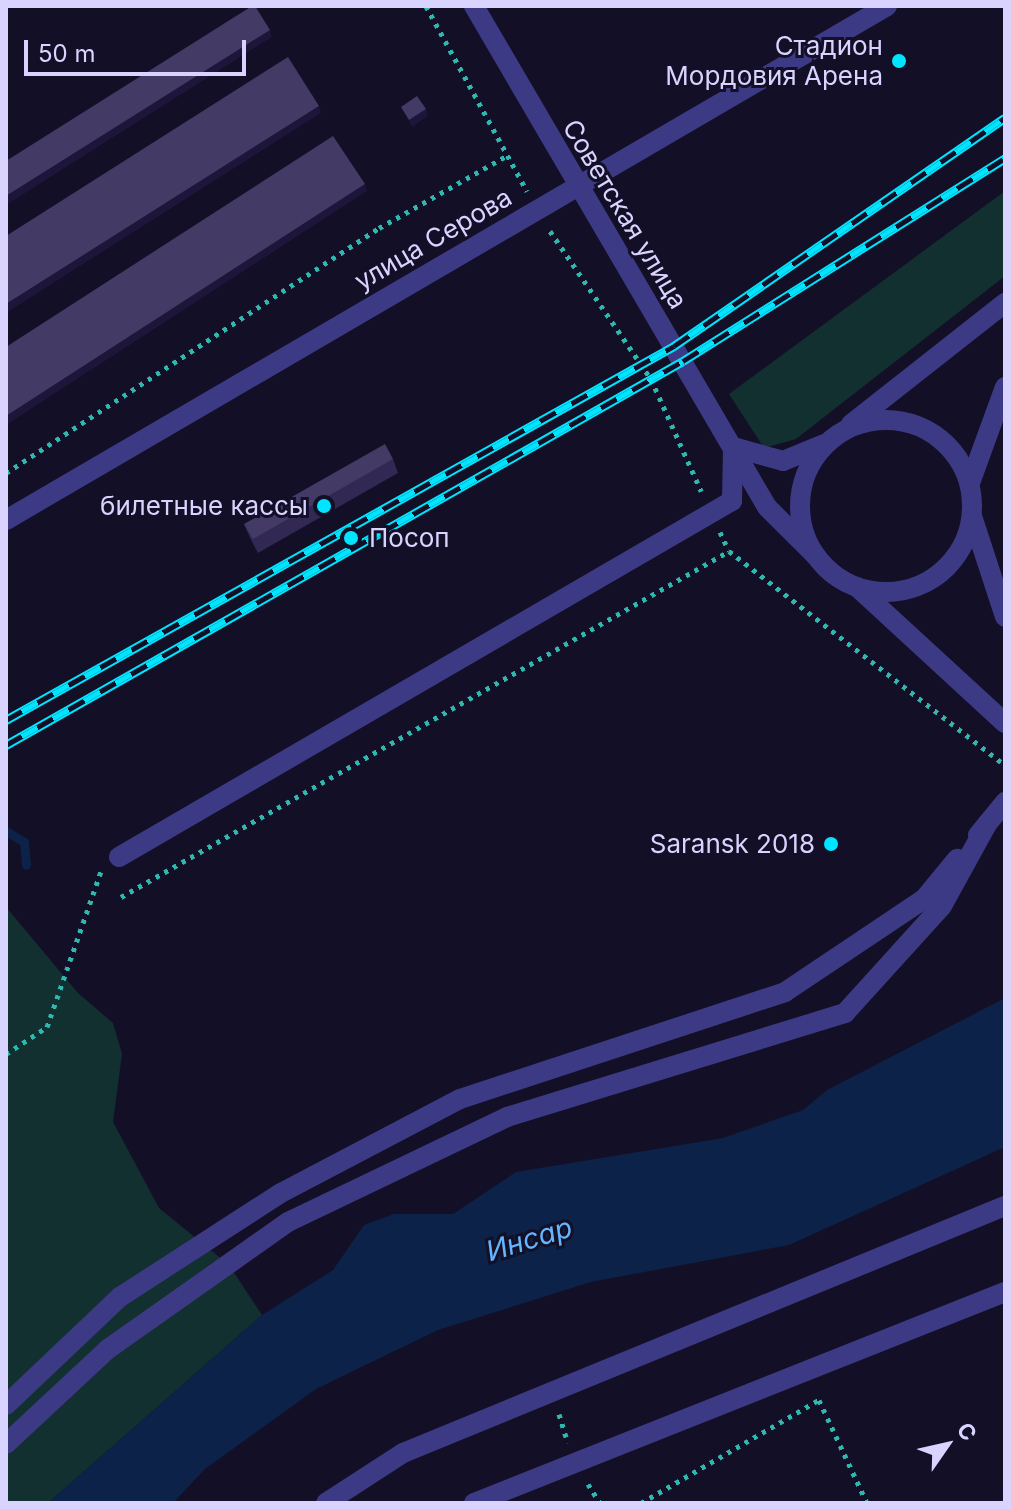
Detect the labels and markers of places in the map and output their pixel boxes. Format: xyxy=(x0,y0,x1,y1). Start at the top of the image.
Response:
place label: Стадион Мордовия Арена xyxy=(665,30,883,92)
marker: Стадион Мордовия Арена xyxy=(890,52,908,70)
place label: билетные кассы xyxy=(100,490,308,522)
marker: билетные кассы xyxy=(315,497,333,515)
place label: Посоп xyxy=(369,522,450,554)
marker: Посоп xyxy=(340,527,362,549)
place label: Saransk 2018 xyxy=(650,828,815,860)
marker: Saransk 2018 xyxy=(822,835,840,853)

